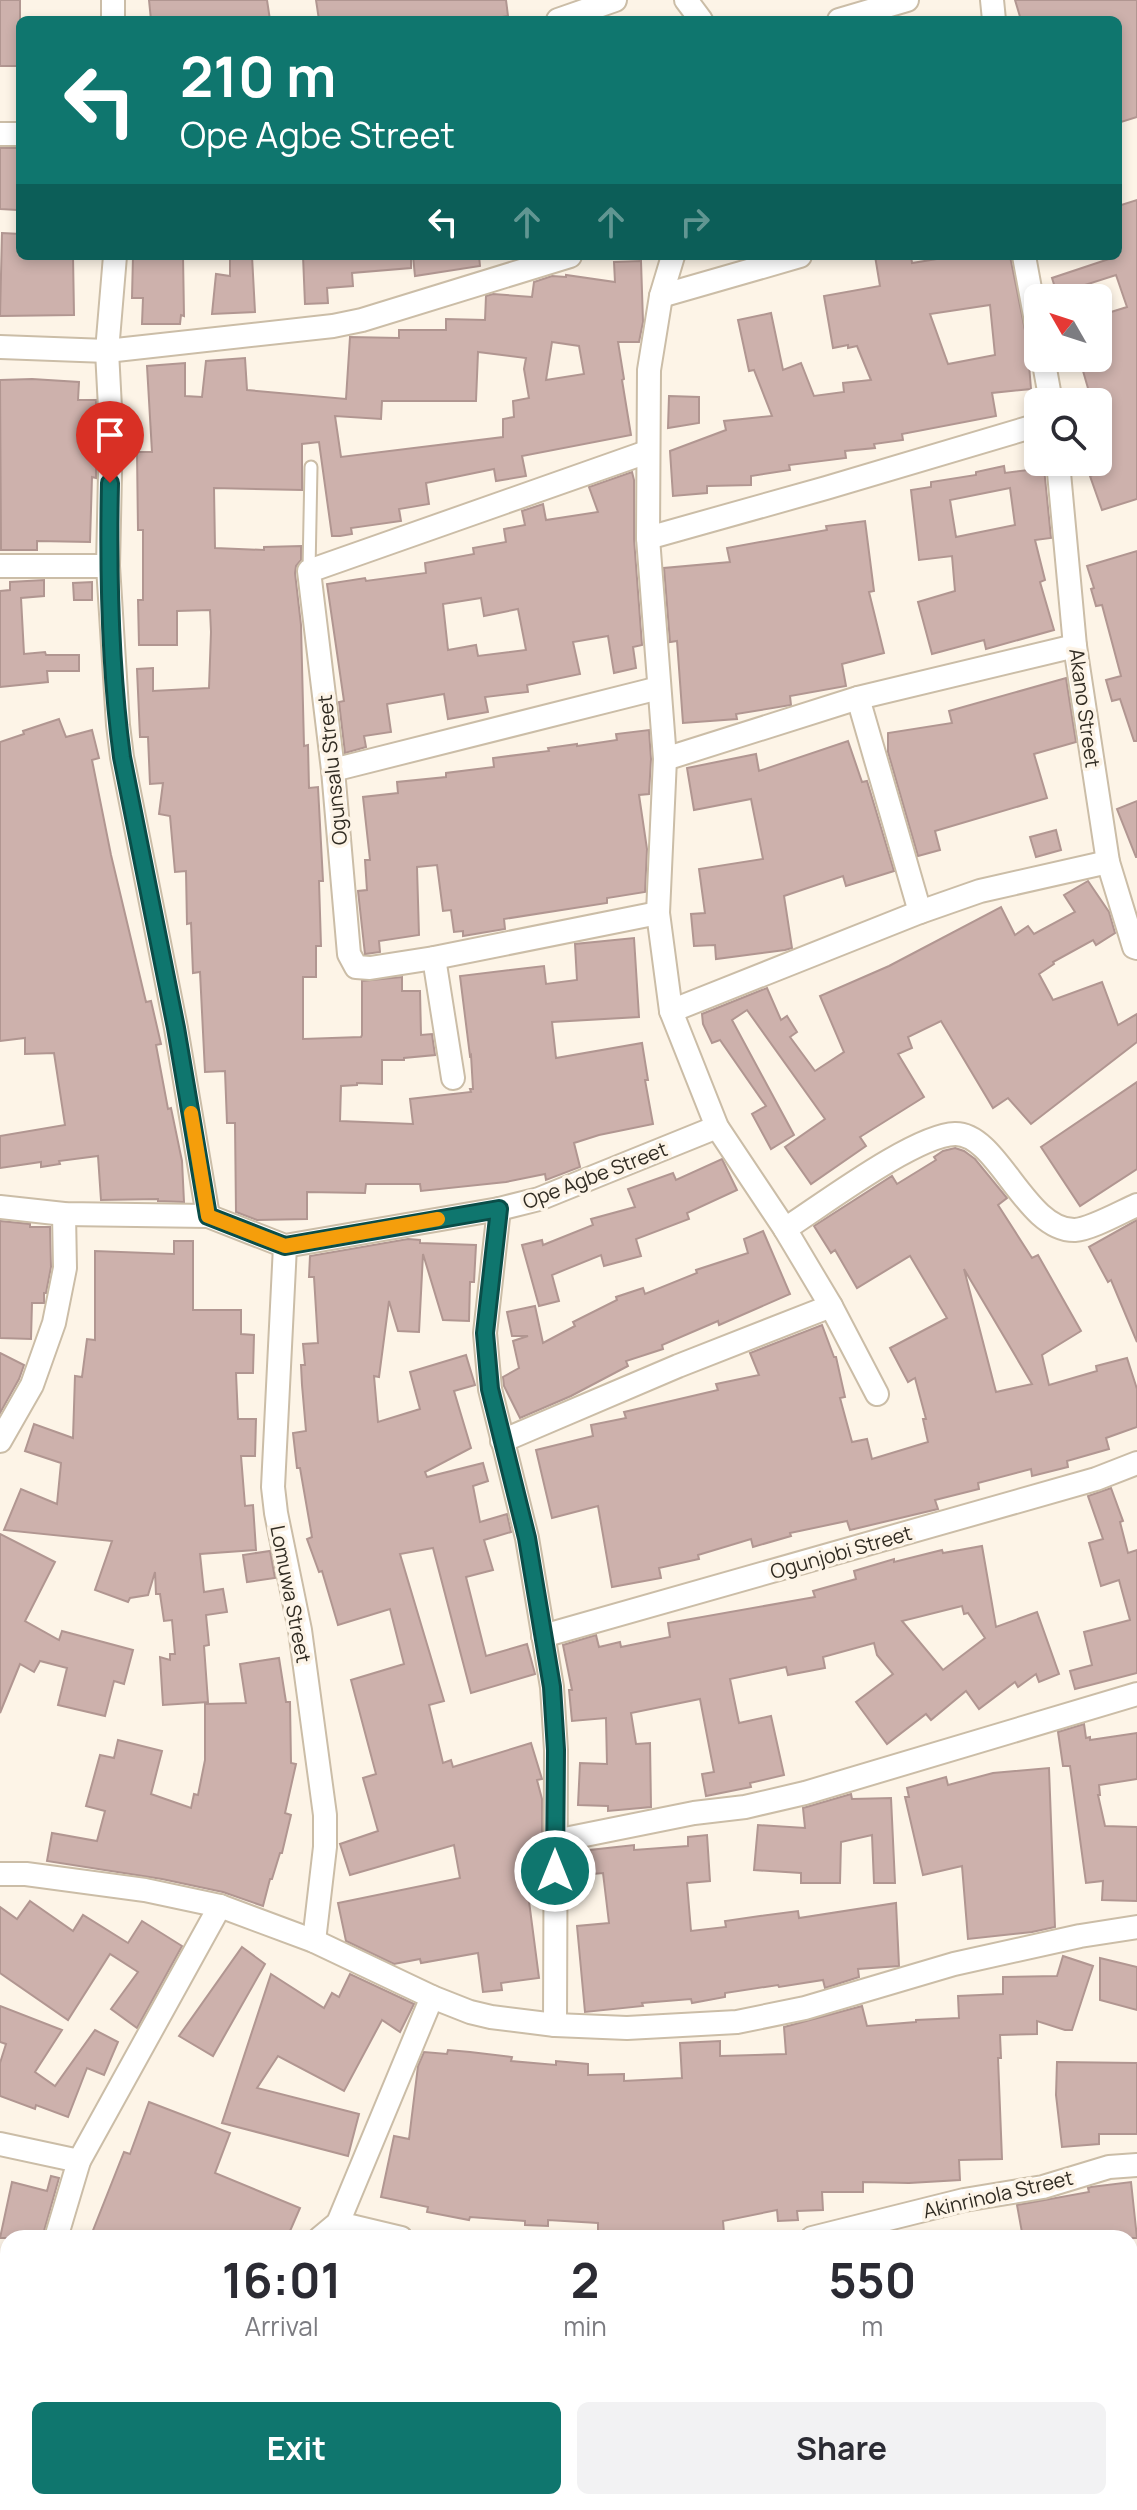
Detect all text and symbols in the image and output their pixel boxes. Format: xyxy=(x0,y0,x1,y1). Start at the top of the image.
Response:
text: 210 m xyxy=(180,37,336,114)
icon: left xyxy=(48,48,152,152)
text: Ope Agbe Street xyxy=(180,110,455,159)
icon: left xyxy=(421,200,465,244)
icon: ahead xyxy=(505,200,549,244)
icon: ahead xyxy=(589,200,633,244)
icon: right xyxy=(673,200,717,244)
north arrow xyxy=(1024,284,1112,372)
map controls xyxy=(1024,284,1112,476)
button: search xyxy=(1024,388,1112,476)
pin xyxy=(76,401,144,483)
icon: arrive xyxy=(88,413,132,457)
street label: Akano Street xyxy=(1063,647,1107,769)
street label: Ogunsalu Street xyxy=(311,694,353,846)
street label: Ope Agbe Street xyxy=(519,1135,671,1215)
street label: Ogunjobi Street xyxy=(767,1519,915,1585)
street label: Lomuwa Street xyxy=(264,1523,318,1665)
position arrow xyxy=(513,1829,597,1913)
street label: Akinrinola Street xyxy=(920,2164,1076,2224)
text: 16:01 xyxy=(222,2247,342,2312)
text: 2 xyxy=(571,2247,599,2312)
text: 550 xyxy=(828,2247,916,2312)
text: Arrival xyxy=(244,2308,319,2344)
text: min xyxy=(563,2308,607,2344)
text: m xyxy=(861,2308,883,2344)
button: Exit xyxy=(32,2402,561,2494)
button: Share xyxy=(577,2402,1106,2494)

